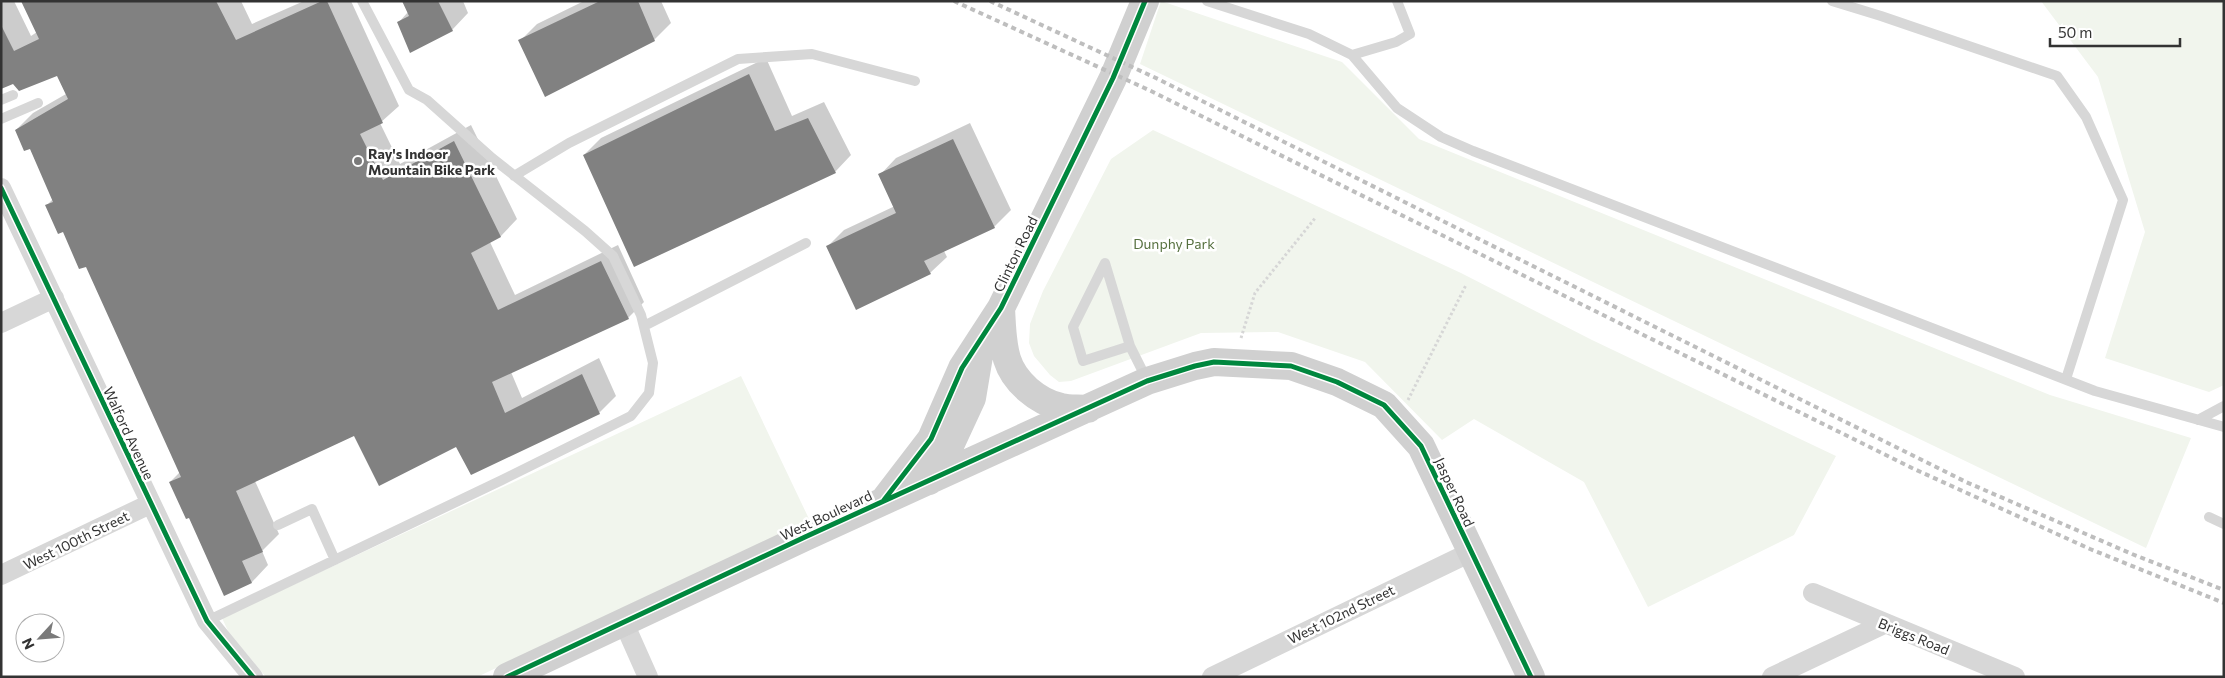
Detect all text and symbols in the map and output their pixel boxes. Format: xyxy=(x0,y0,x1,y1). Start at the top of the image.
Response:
scale bar xyxy=(2050,15,2180,47)
text: 50 m xyxy=(2058,23,2092,41)
place label: Ray's Indoor Mountain Bike Park xyxy=(368,145,495,178)
marker: Ray's Indoor Mountain Bike Park xyxy=(352,155,364,167)
street label: Clinton Road xyxy=(989,213,1041,295)
park label: Dunphy Park xyxy=(1133,235,1215,252)
street label: Walford Avenue xyxy=(100,384,158,482)
street label: Jasper Road xyxy=(1432,455,1478,529)
street label: West Boulevard xyxy=(777,486,875,544)
street label: West 100th Street xyxy=(20,507,132,573)
street label: West 102nd Street xyxy=(1285,581,1397,647)
north arrow xyxy=(15,613,65,663)
street label: Briggs Road xyxy=(1876,614,1952,658)
text: N xyxy=(18,635,38,652)

